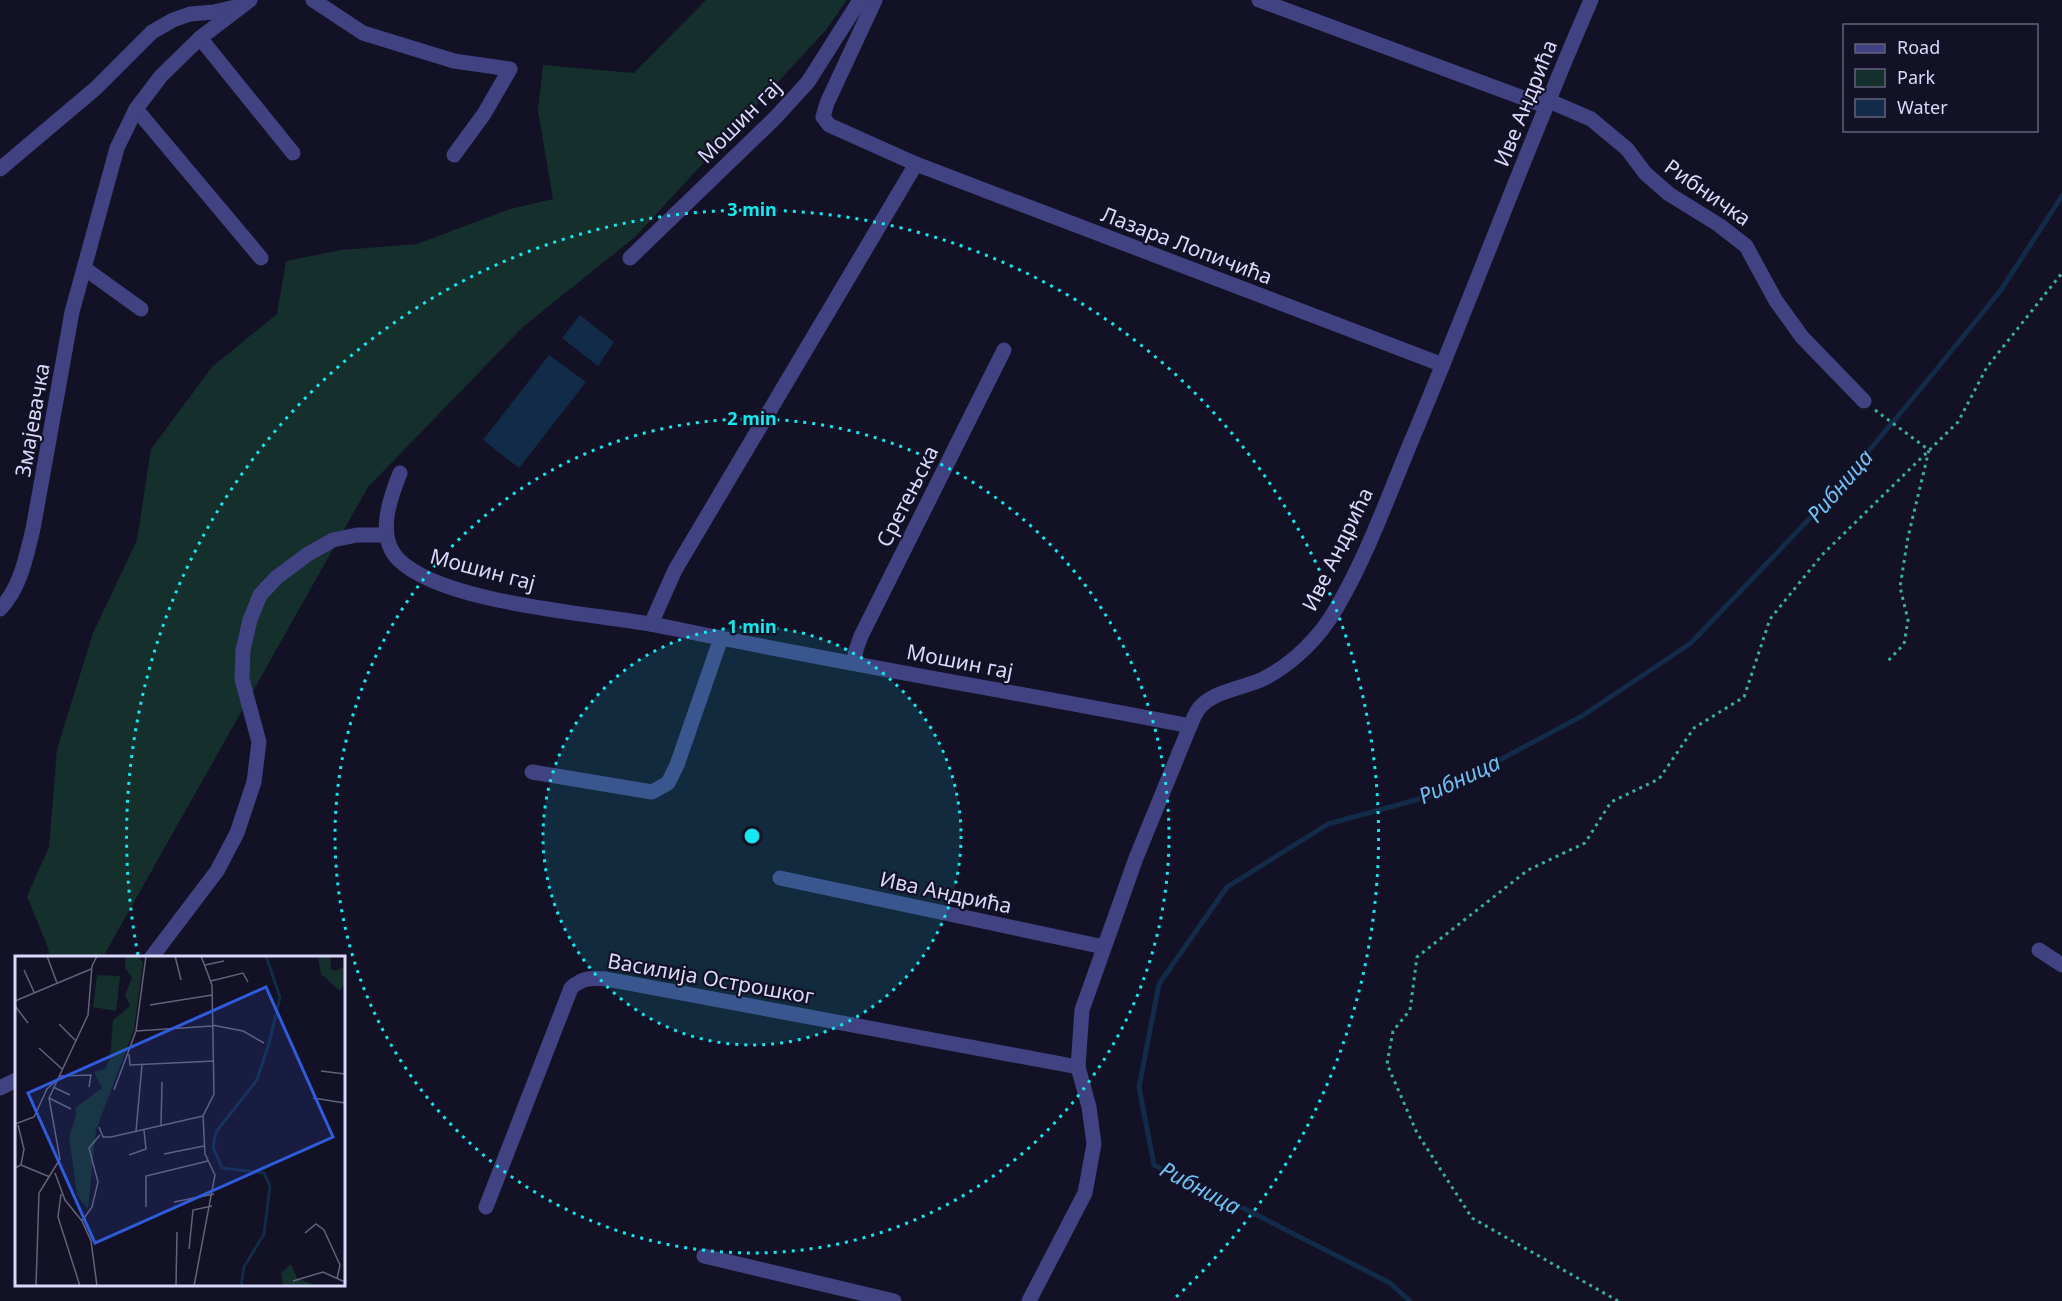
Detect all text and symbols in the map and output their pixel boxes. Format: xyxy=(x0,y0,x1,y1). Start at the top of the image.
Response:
legend xyxy=(1843,24,2038,132)
text: Road xyxy=(1897,35,1940,59)
street label: Иве Андрића xyxy=(1487,36,1563,170)
text: Park xyxy=(1897,65,1935,89)
street label: Мошин гај xyxy=(691,73,787,169)
text: Water xyxy=(1897,95,1948,119)
street label: Рибничка xyxy=(1659,152,1757,232)
text: 3 min xyxy=(727,197,777,221)
street label: Лазара Лопичића xyxy=(1097,199,1277,291)
street label: Змајевачка xyxy=(8,361,56,479)
text: 2 min xyxy=(727,406,777,430)
street label: Сретењска xyxy=(870,441,944,551)
water label: Рибница xyxy=(1799,442,1879,528)
street label: Иве Андрића xyxy=(1295,483,1379,615)
street label: Мошин гај xyxy=(427,542,539,596)
text: 1 min xyxy=(727,614,777,638)
street label: Мошин гај xyxy=(904,637,1016,685)
water label: Рибница xyxy=(1413,746,1505,810)
centre of rings xyxy=(742,826,762,846)
street label: Ива Андрића xyxy=(877,864,1015,920)
street label: Василија Острошког xyxy=(606,946,816,1010)
inset map xyxy=(15,956,345,1286)
water label: Рибница xyxy=(1155,1153,1247,1221)

